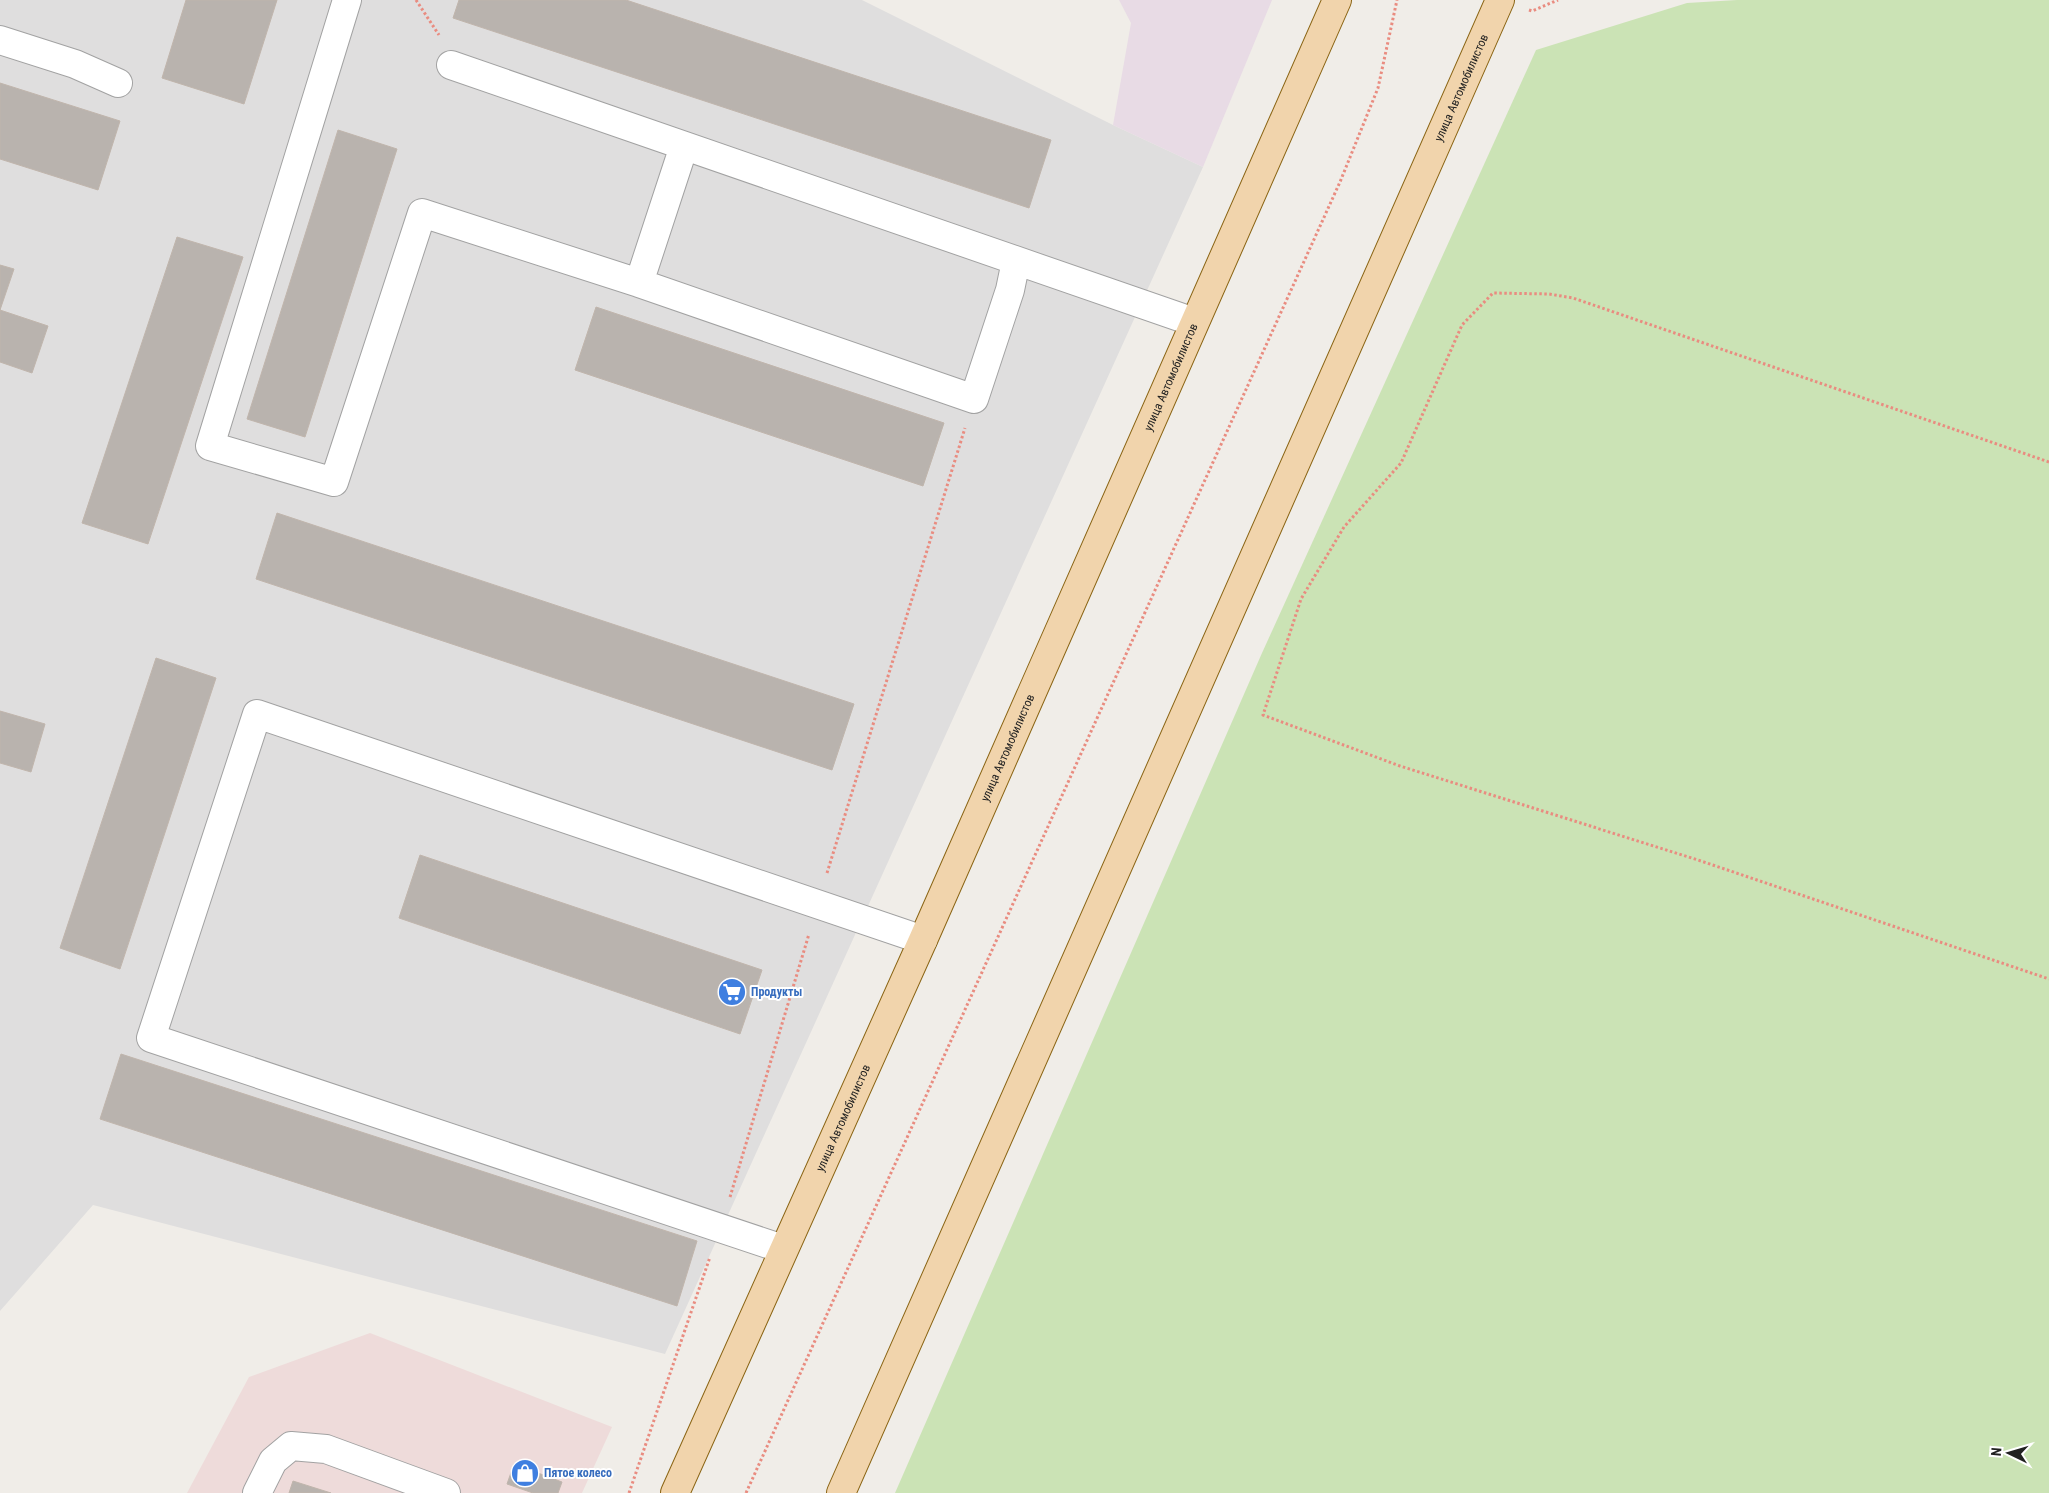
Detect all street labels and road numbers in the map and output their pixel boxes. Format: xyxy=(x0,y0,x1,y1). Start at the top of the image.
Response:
street label: улица Автомобилистов xyxy=(1431,32,1491,144)
street label: улица Автомобилистов xyxy=(1141,321,1201,433)
street label: улица Автомобилистов xyxy=(978,692,1037,804)
street label: улица Автомобилистов xyxy=(813,1062,873,1174)

